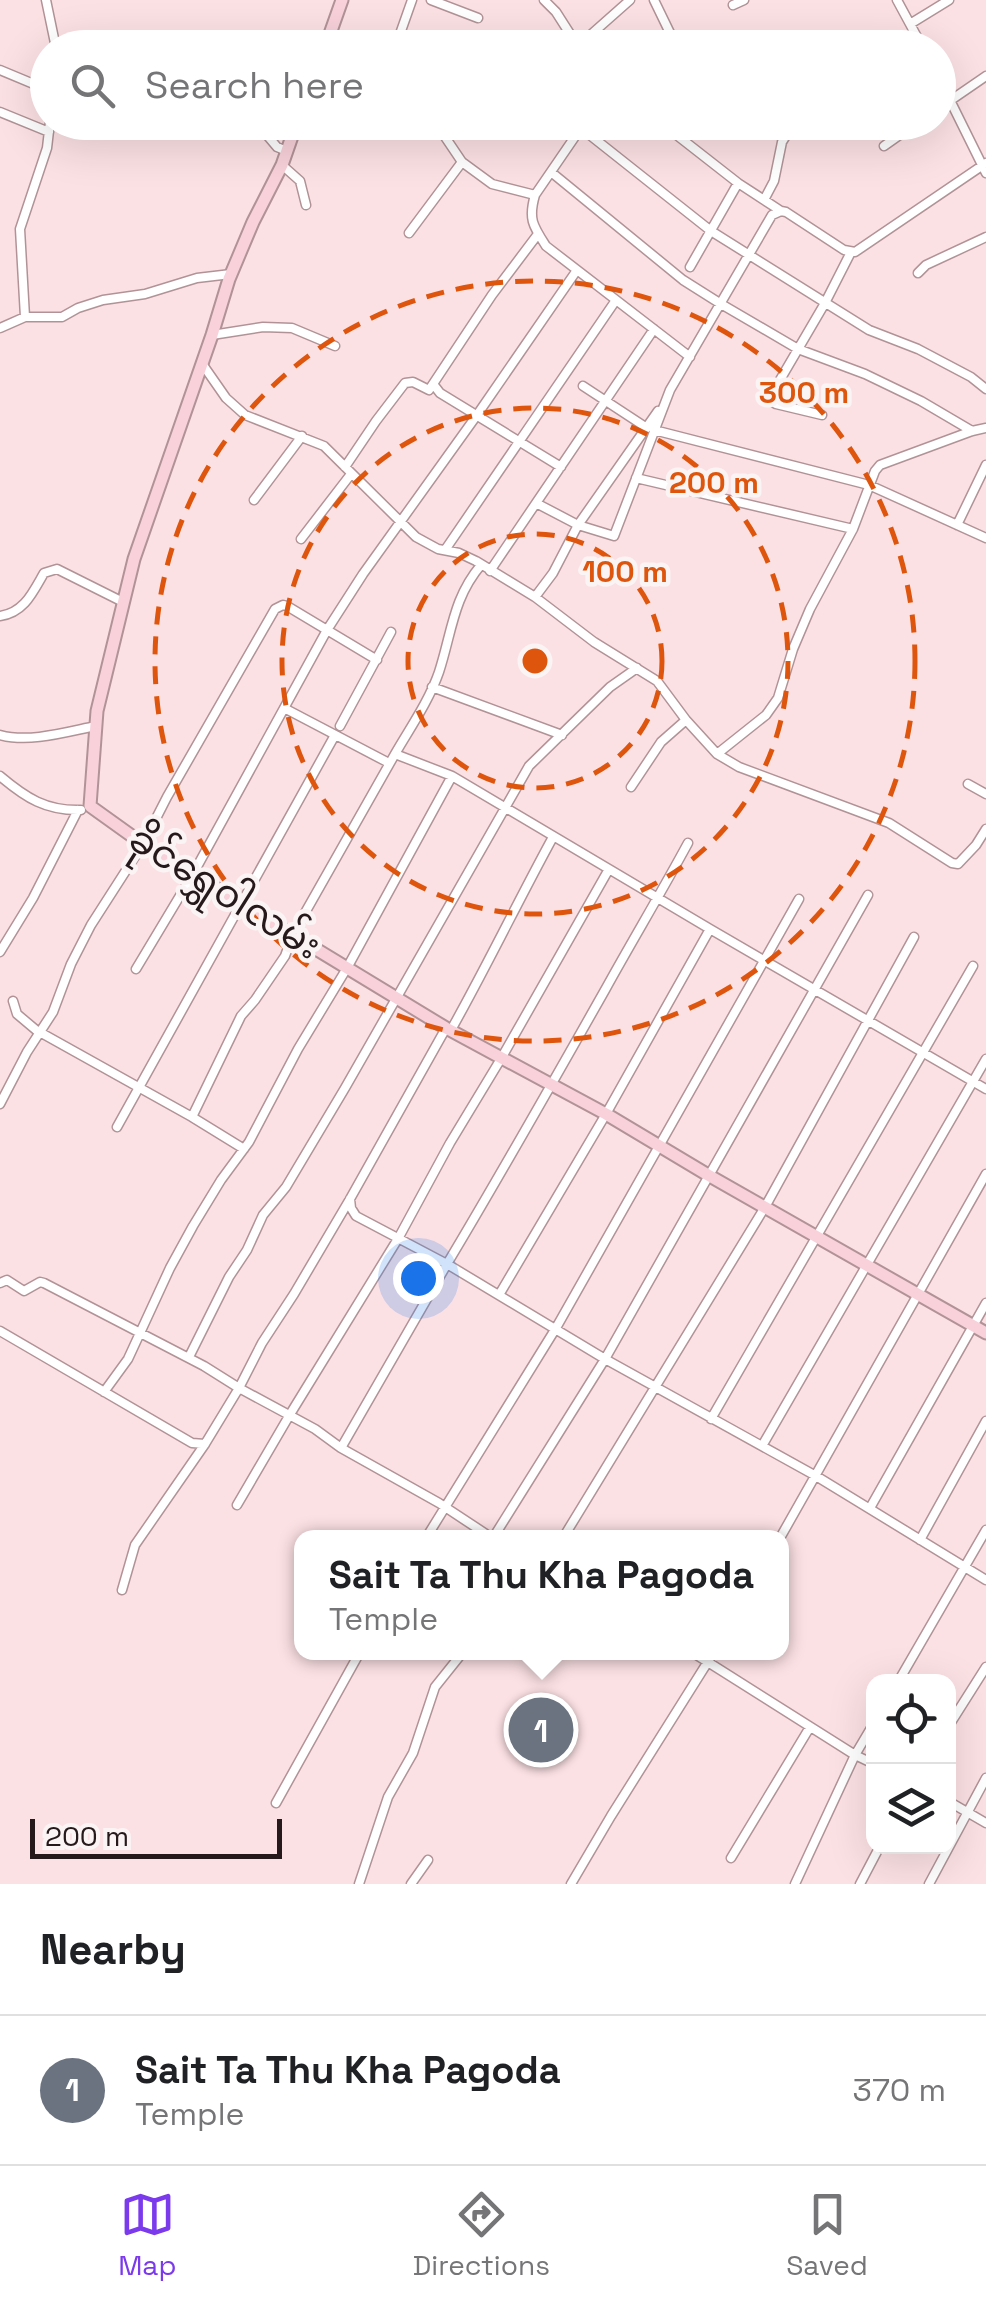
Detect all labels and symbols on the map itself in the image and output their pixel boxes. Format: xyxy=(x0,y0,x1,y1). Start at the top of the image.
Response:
text: 300 m xyxy=(759,373,849,412)
text: 200 m xyxy=(669,463,759,502)
text: 100 m xyxy=(582,552,668,591)
centre of rings xyxy=(517,643,553,679)
street label: ခိုင်ရွှေဝါလမ်း xyxy=(116,812,331,976)
your location xyxy=(393,1253,444,1304)
pin: 1 xyxy=(508,1692,574,1768)
scale bar xyxy=(30,1814,282,1858)

